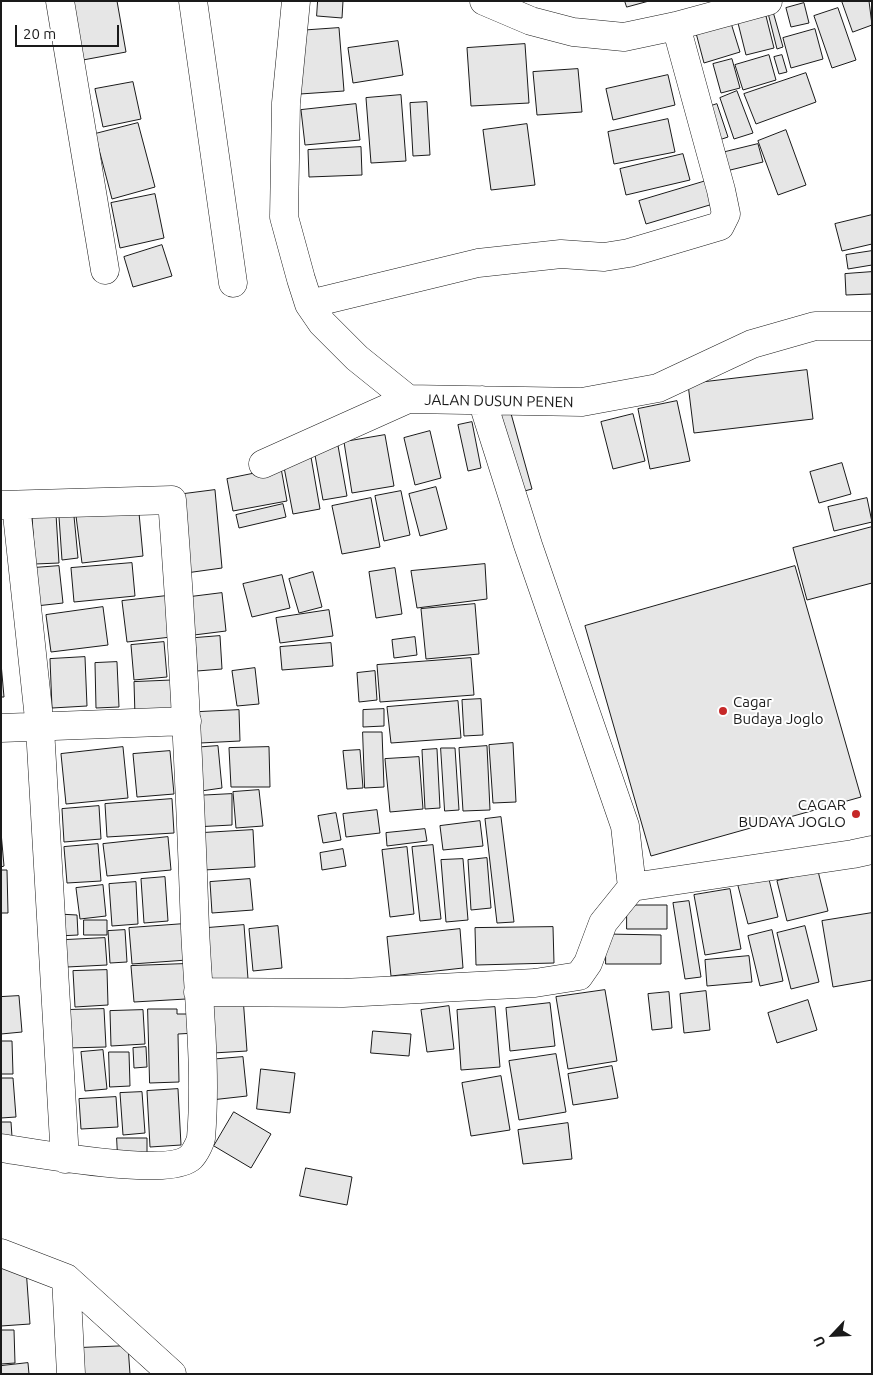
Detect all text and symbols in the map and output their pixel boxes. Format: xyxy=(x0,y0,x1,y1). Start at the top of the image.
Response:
scale bar xyxy=(18,15,121,47)
text: 20 m xyxy=(23,25,56,42)
street label: JALAN DUSUN PENEN xyxy=(424,391,574,411)
place label: Cagar Budaya Joglo xyxy=(733,693,823,728)
marker: Cagar Budaya Joglo xyxy=(717,705,729,717)
place label: CAGAR BUDAYA JOGLO xyxy=(739,796,846,831)
marker: CAGAR BUDAYA JOGLO xyxy=(850,808,862,820)
north arrow xyxy=(808,1310,858,1360)
text: U xyxy=(810,1334,829,1349)

